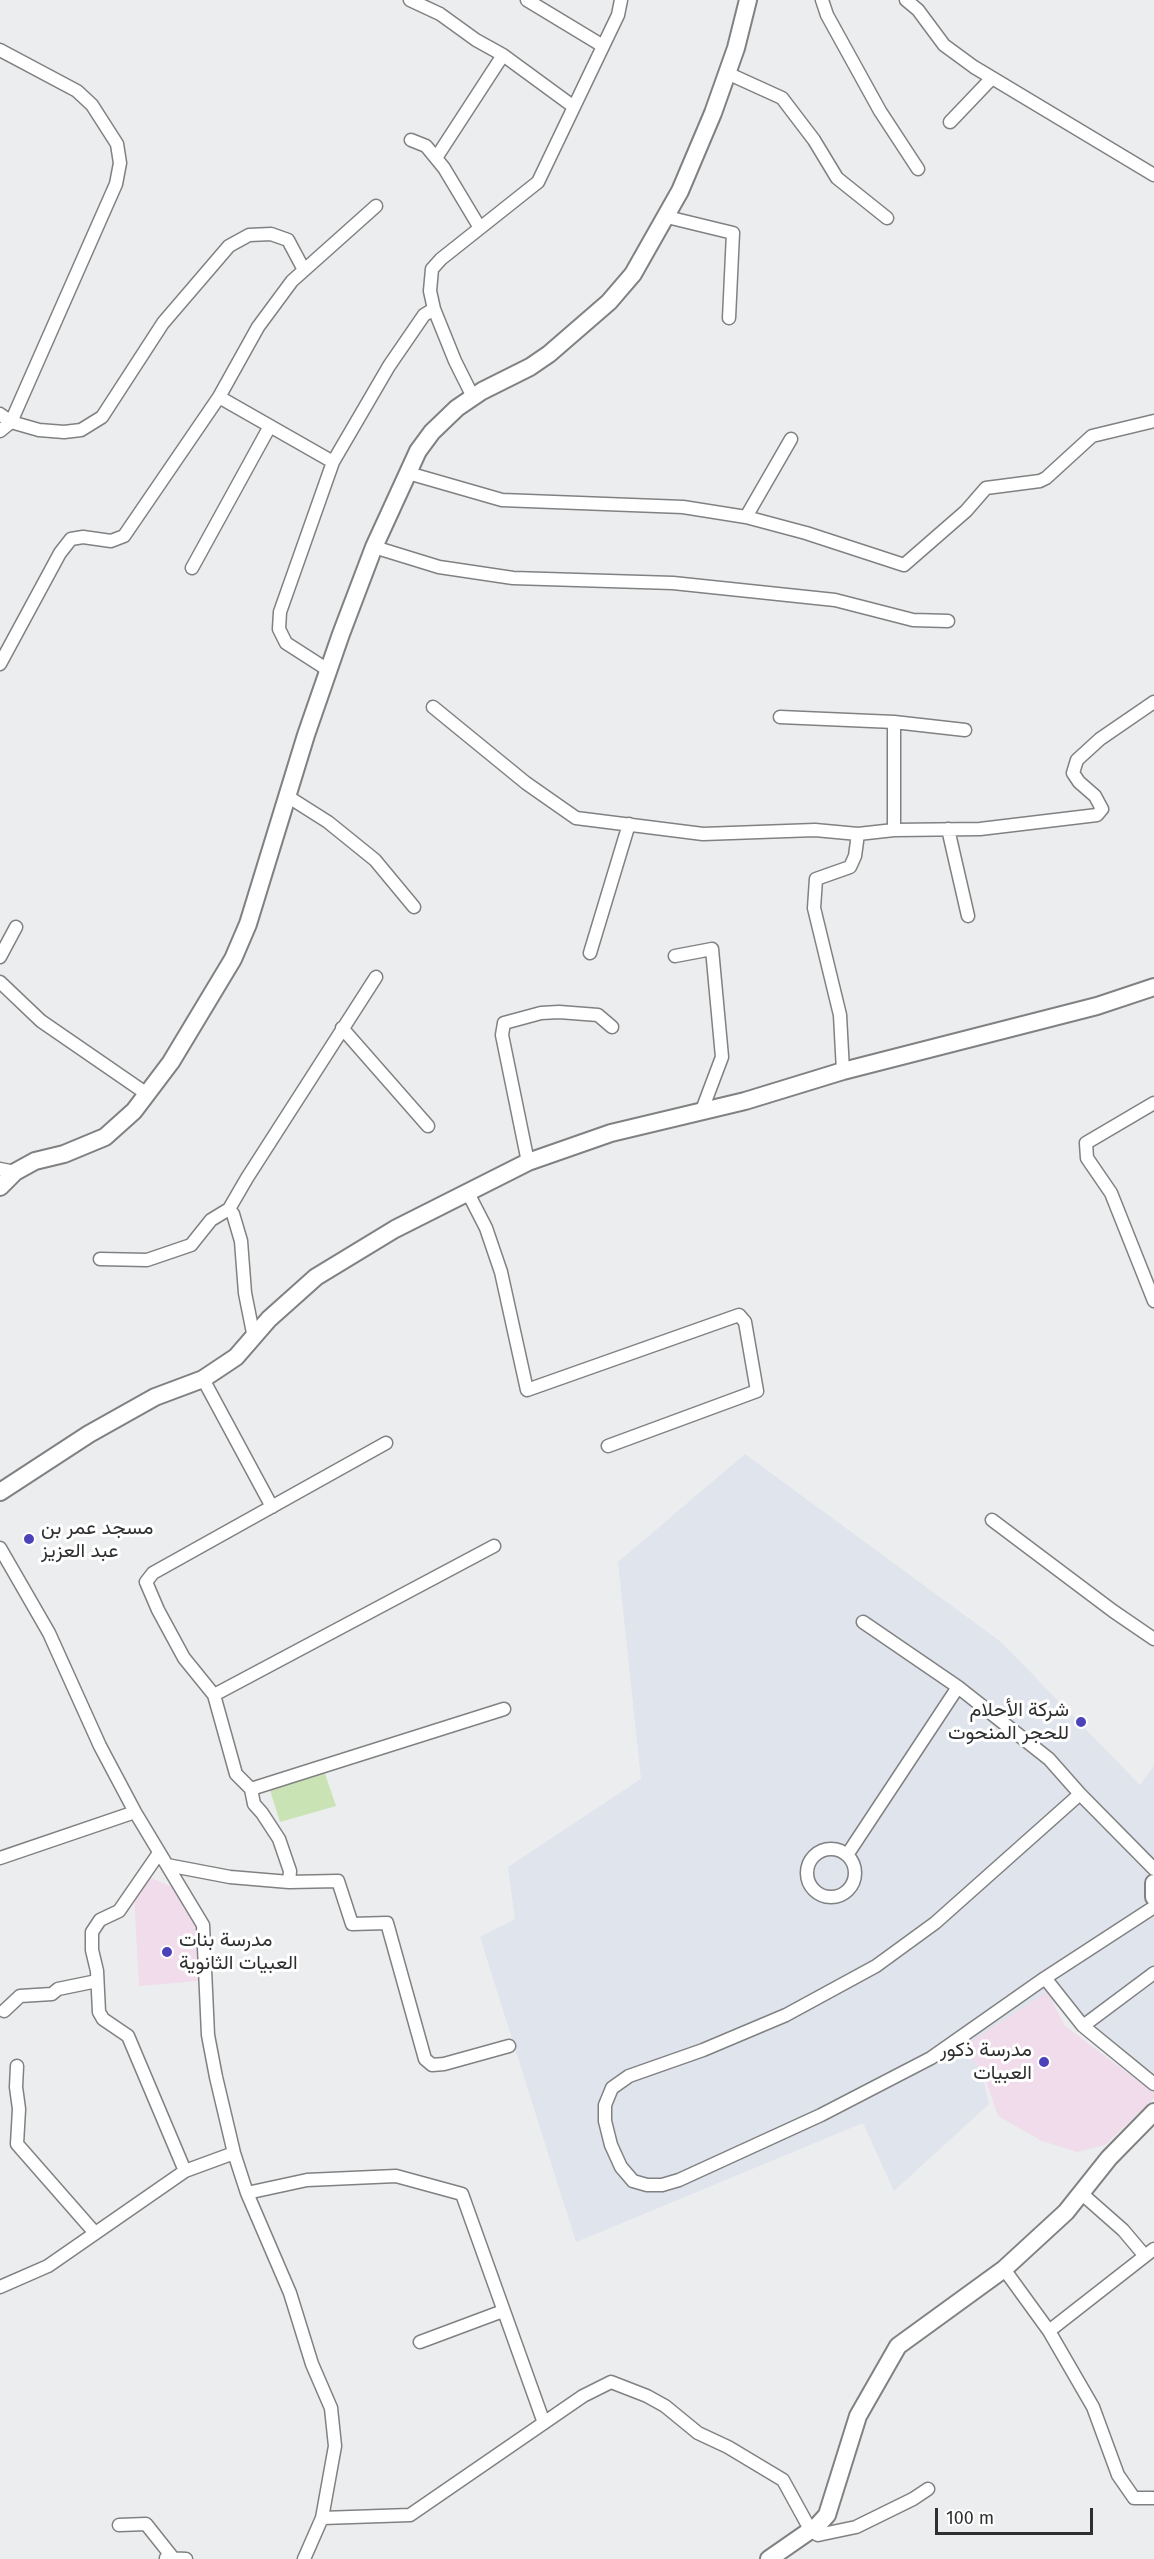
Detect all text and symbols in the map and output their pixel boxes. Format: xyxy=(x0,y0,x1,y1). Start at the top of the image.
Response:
place label: مسجد عمر بن عبد العزيز xyxy=(41,1516,153,1563)
marker: مسجد عمر بن عبد العزيز xyxy=(22,1532,36,1546)
place label: شركة الأحلام للحجر المنحوت xyxy=(948,1698,1069,1745)
marker: شركة الأحلام للحجر المنحوت xyxy=(1074,1715,1088,1729)
place label: مدرسة بنات العبيات الثانوية xyxy=(179,1928,298,1975)
marker: مدرسة بنات العبيات الثانوية xyxy=(160,1945,174,1959)
place label: مدرسة ذكور العبيات xyxy=(940,2038,1032,2085)
marker: مدرسة ذكور العبيات xyxy=(1037,2055,1051,2069)
scale bar xyxy=(938,2496,1096,2534)
text: 100 m xyxy=(946,2507,994,2529)

